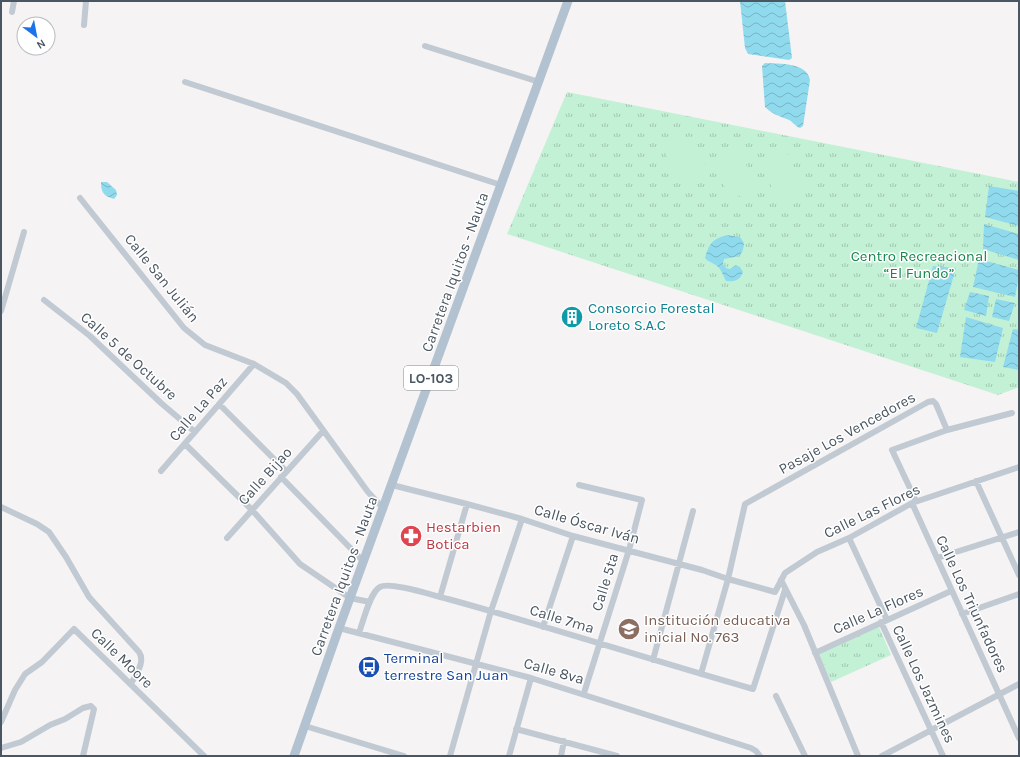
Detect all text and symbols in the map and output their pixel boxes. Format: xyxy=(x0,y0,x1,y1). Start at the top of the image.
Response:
north arrow xyxy=(16,16,56,56)
text: N xyxy=(34,36,48,52)
street label: Carretera Iquitos - Nauta xyxy=(418,190,492,354)
street label: Calle San Julián xyxy=(121,230,203,326)
park label: Centro Recreacional “El Fundo” xyxy=(851,247,987,282)
place label: Consorcio Forestal Loreto S.A.C xyxy=(588,299,715,334)
building icon: Consorcio Forestal Loreto S.A.C xyxy=(559,304,585,330)
street label: Calle 5 de Octubre xyxy=(77,308,181,404)
road number: LO-103 xyxy=(404,366,458,390)
street label: Calle La Paz xyxy=(165,373,231,445)
street label: Pasaje Los Vencedores xyxy=(775,388,919,478)
street label: Calle Bijao xyxy=(234,443,296,509)
street label: Calle Las Flores xyxy=(821,480,923,542)
street label: Carretera Iquitos - Nauta xyxy=(307,494,381,658)
street label: Calle Óscar Iván xyxy=(532,500,642,548)
place label: Hestarbien Botica xyxy=(426,518,501,553)
pharmacy icon: Hestarbien Botica xyxy=(398,523,424,549)
street label: Calle Los Triunfadores xyxy=(932,532,1012,676)
street label: Calle 5ta xyxy=(588,551,622,613)
street label: Calle La Flores xyxy=(830,582,926,638)
street label: Calle 7ma xyxy=(528,601,596,637)
place label: Institución educativa inicial No. 763 xyxy=(644,611,791,646)
school or university icon: Institución educativa inicial No. 763 xyxy=(616,616,642,642)
street label: Calle Los Jazmines xyxy=(889,622,959,746)
street label: Calle Moore xyxy=(87,624,157,692)
place label: Terminal terrestre San Juan xyxy=(384,649,508,684)
bus stop icon: Terminal terrestre San Juan xyxy=(356,654,382,680)
street label: Calle 8va xyxy=(522,654,586,688)

